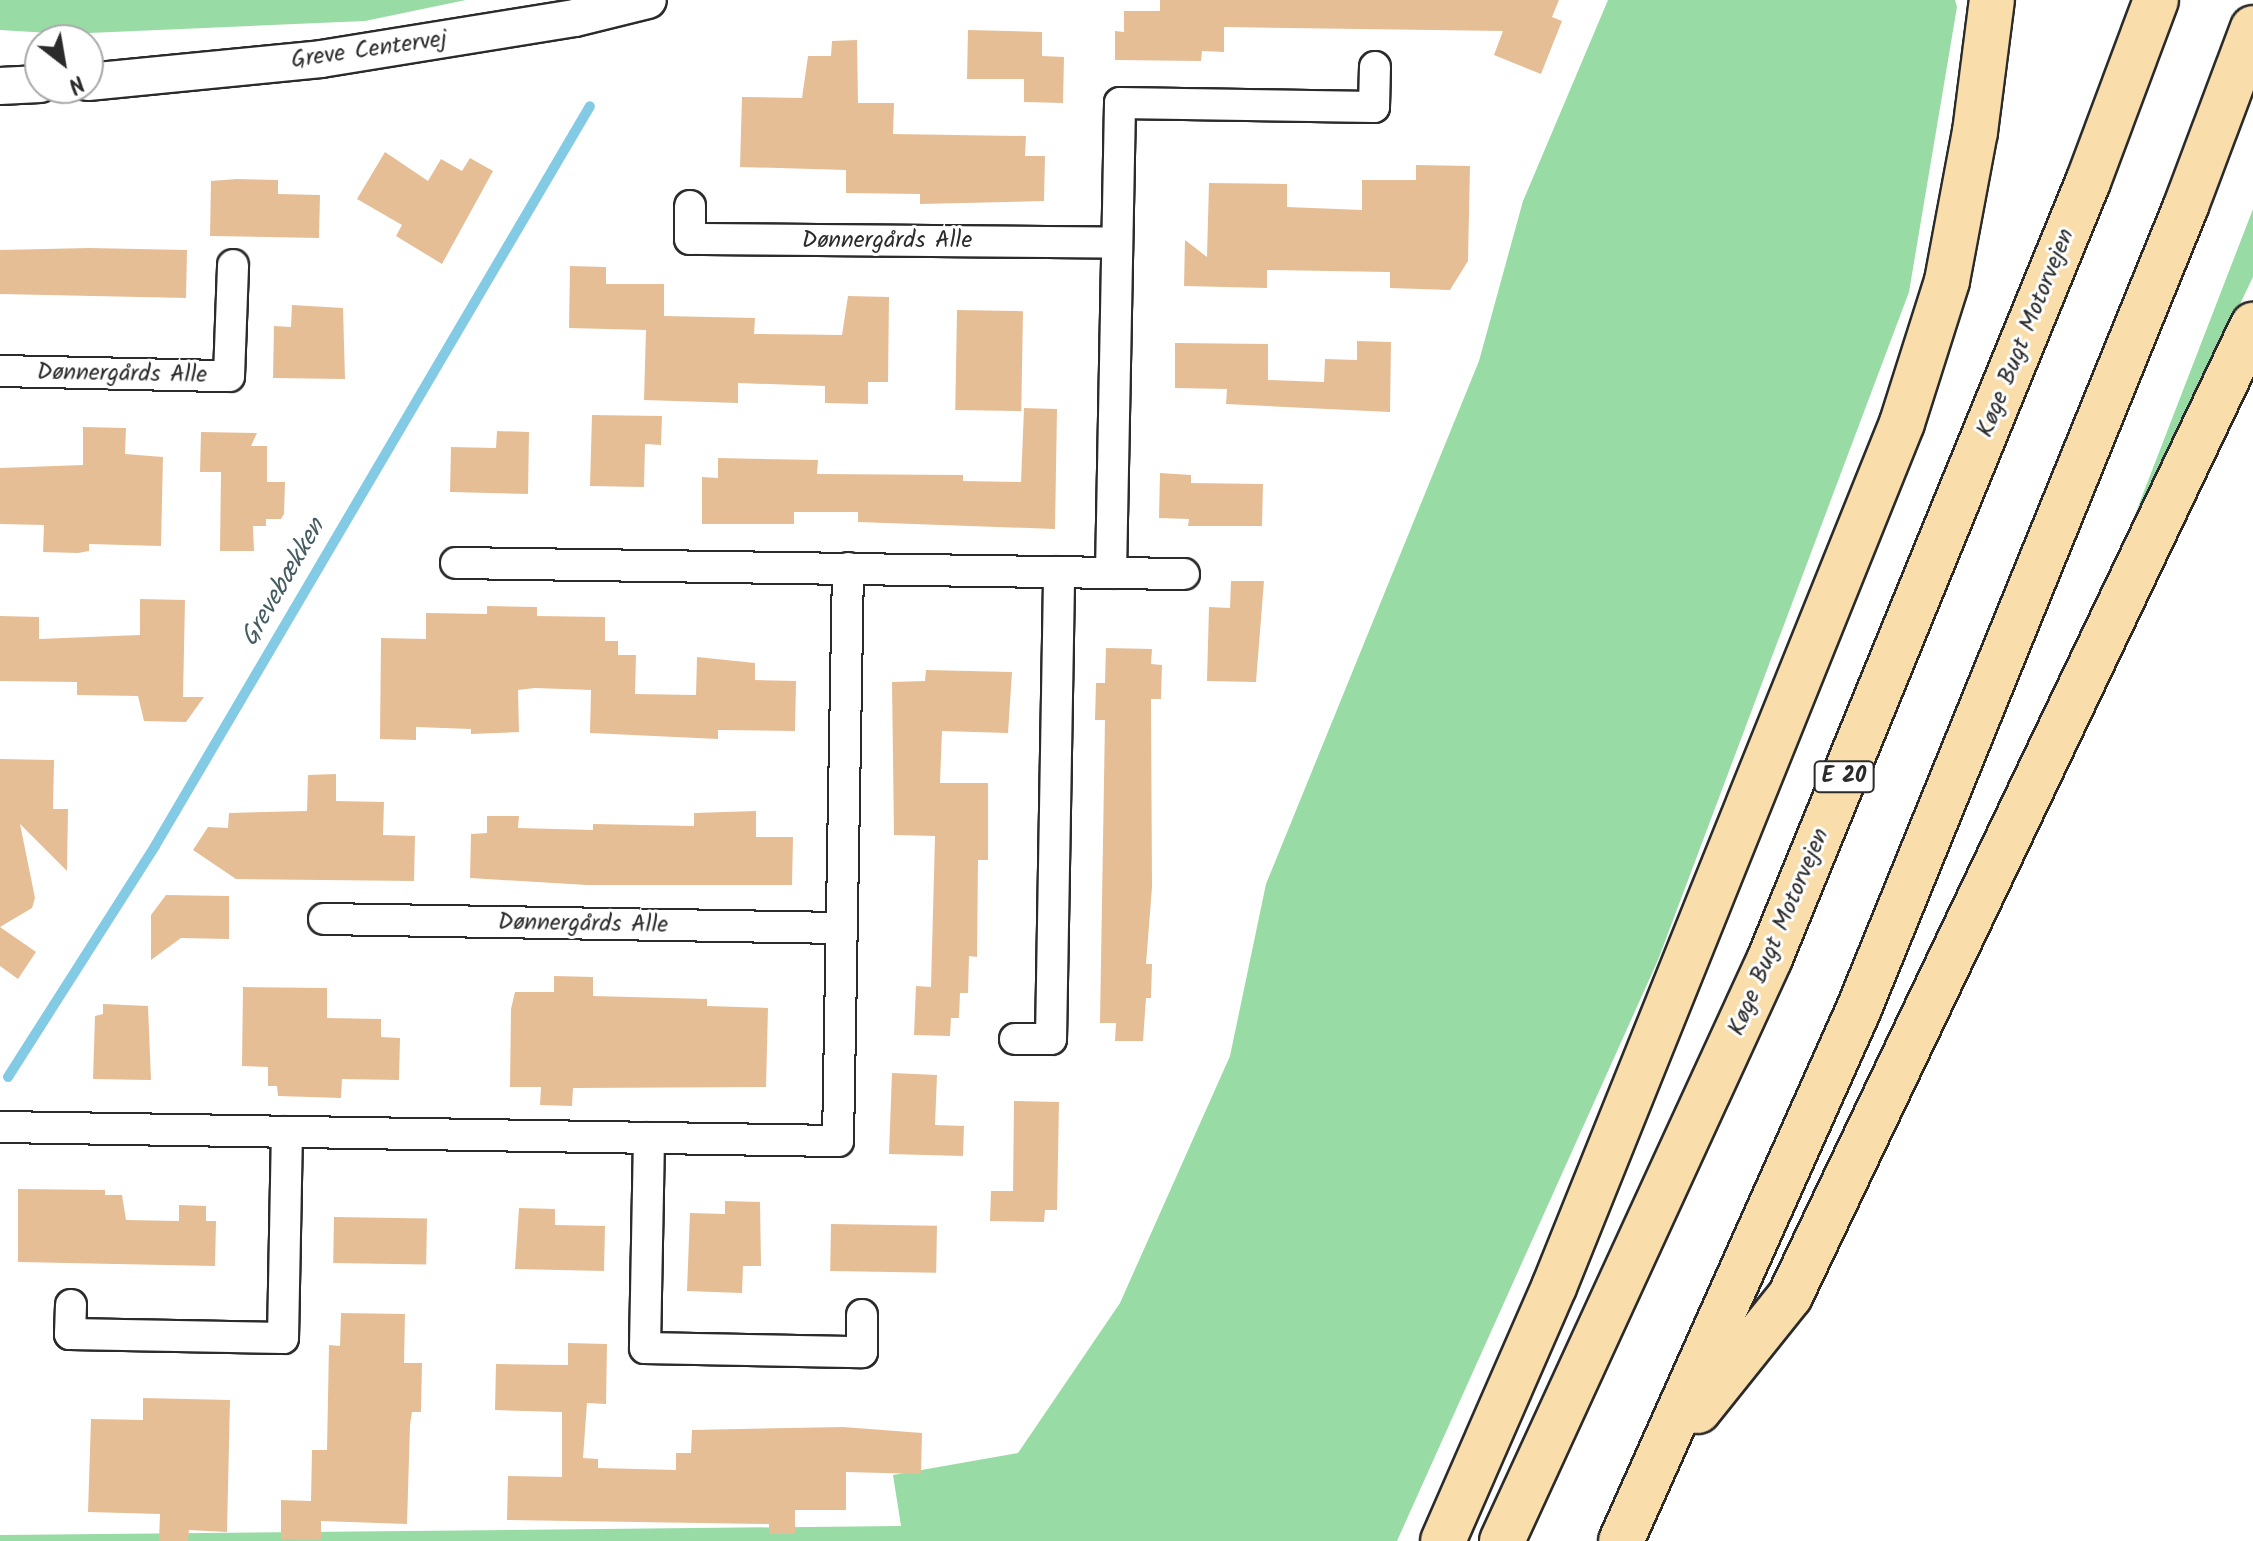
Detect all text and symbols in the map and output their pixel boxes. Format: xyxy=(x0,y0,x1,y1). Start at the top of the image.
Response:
north arrow xyxy=(24,24,104,104)
street label: Greve Centervej xyxy=(289,25,449,75)
text: N xyxy=(61,65,91,102)
street label: Køge Bugt Motorvejen xyxy=(1971,224,2081,442)
street label: Dønnergårds Alle xyxy=(802,227,972,255)
street label: Dønnergårds Alle xyxy=(37,358,207,390)
water label: Grevebækken xyxy=(235,514,333,652)
road number: E 20 xyxy=(1812,759,1876,795)
street label: Køge Bugt Motorvejen xyxy=(1722,824,1836,1040)
street label: Dønnergårds Alle xyxy=(498,908,668,940)

